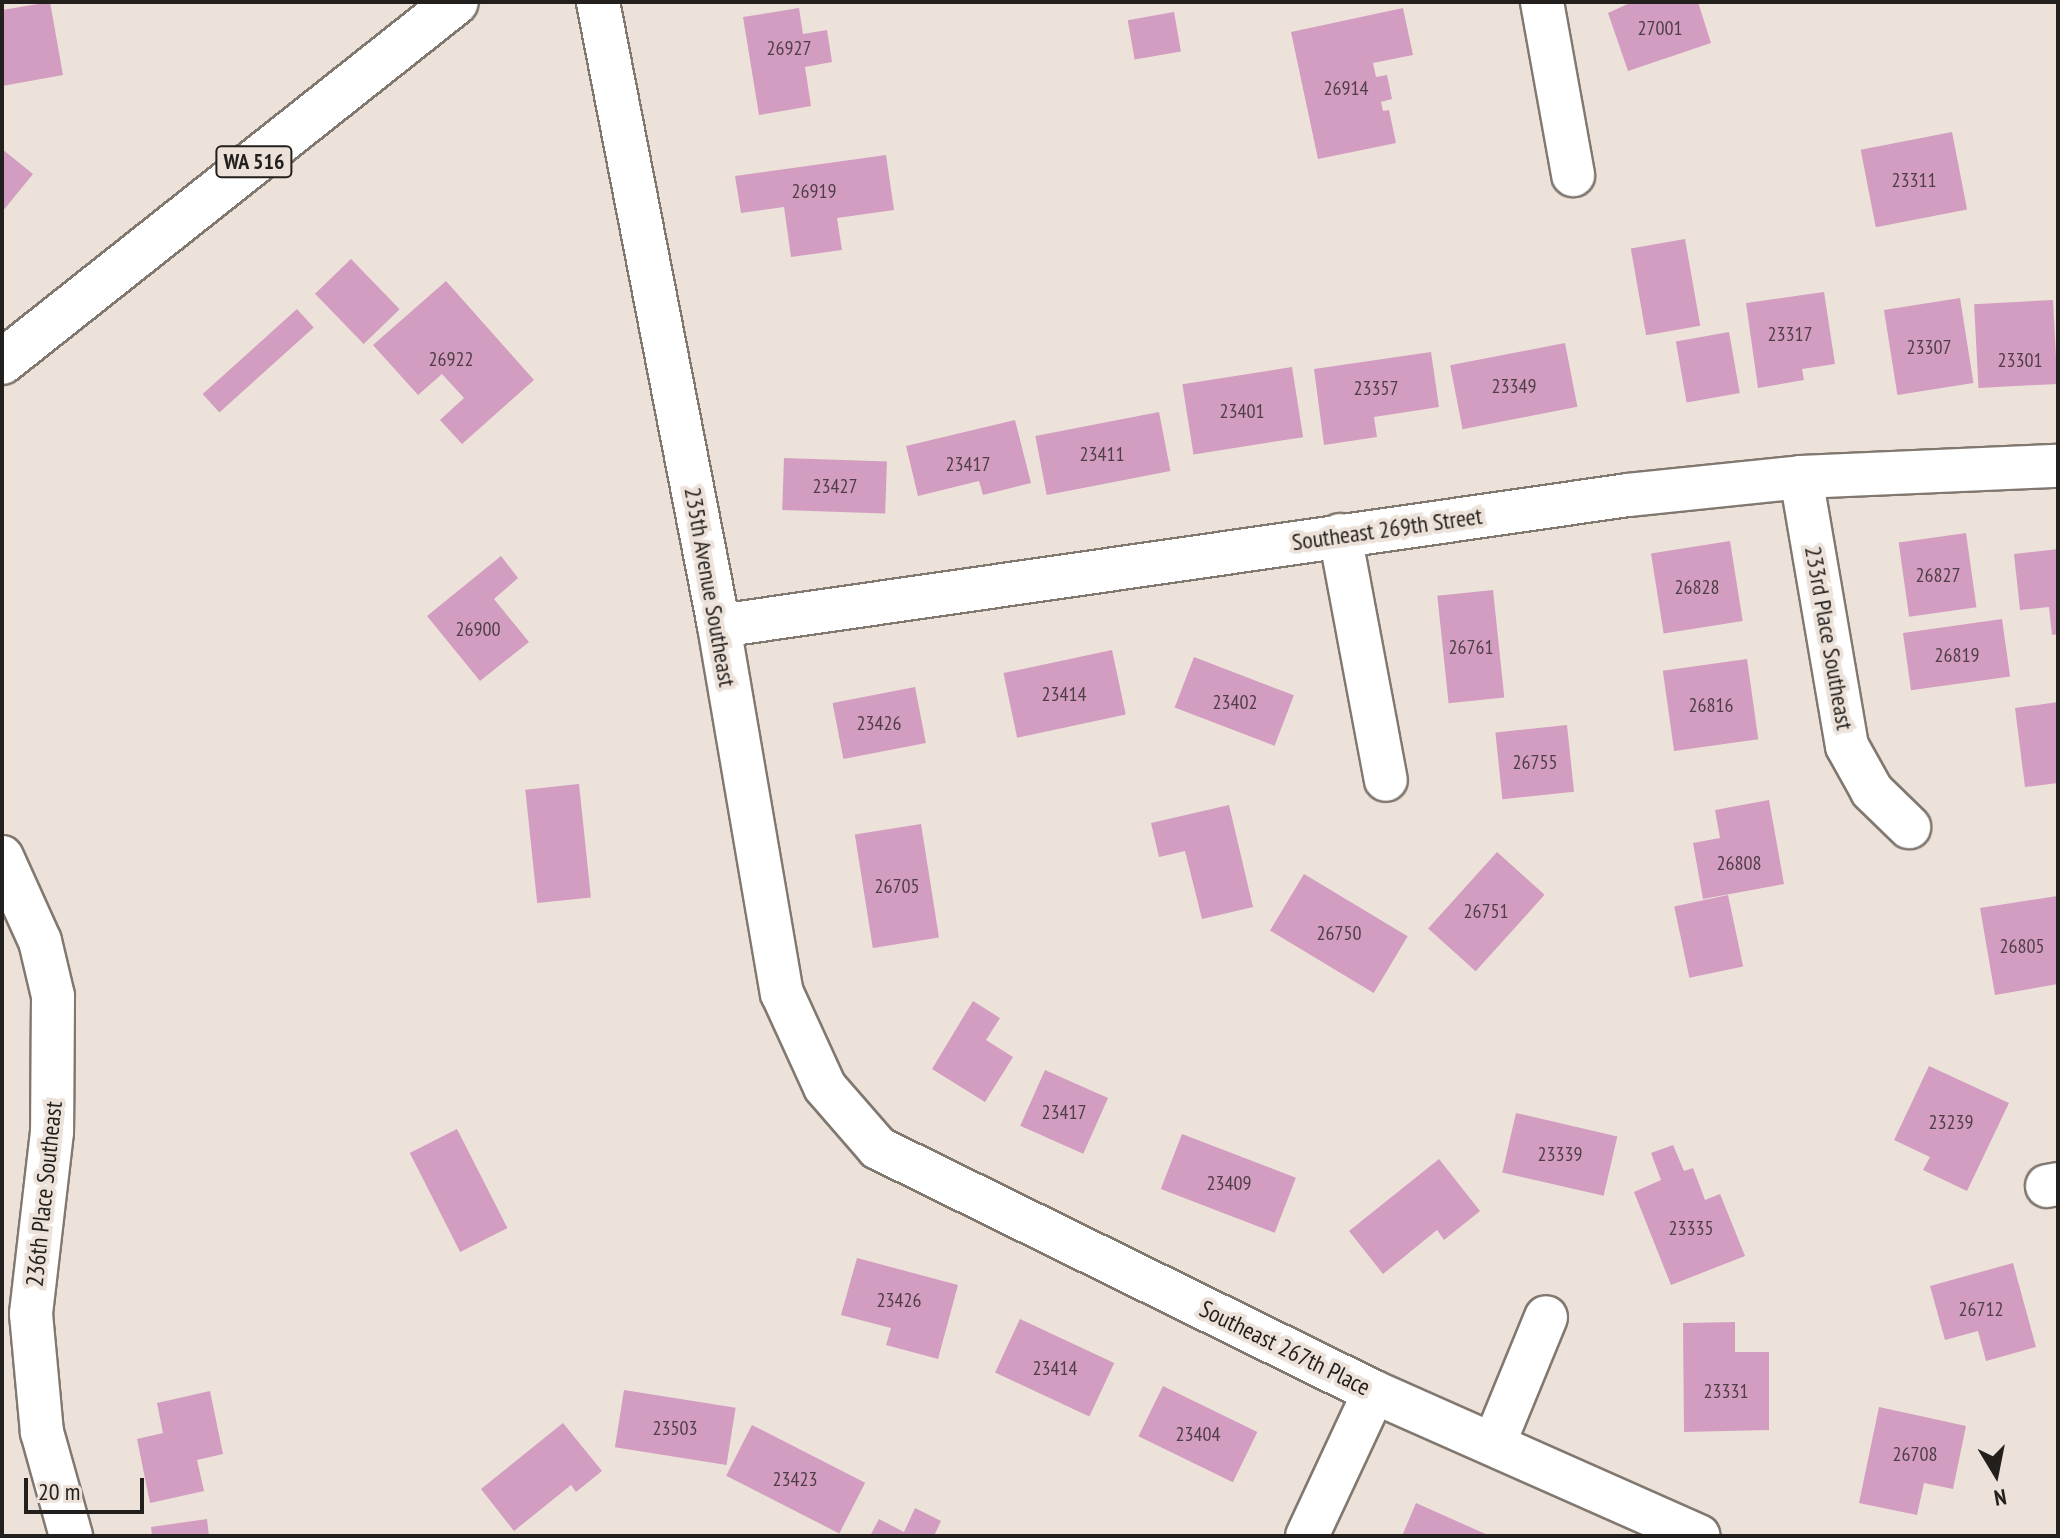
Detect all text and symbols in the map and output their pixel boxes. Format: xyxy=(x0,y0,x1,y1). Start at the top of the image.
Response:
house number: 27001 xyxy=(1638,16,1682,40)
house number: 26927 xyxy=(767,36,811,60)
house number: 26914 xyxy=(1324,76,1368,100)
road number: WA 516 xyxy=(214,144,294,180)
house number: 23311 xyxy=(1892,168,1936,192)
house number: 26919 xyxy=(792,179,836,203)
house number: 23317 xyxy=(1768,322,1812,346)
house number: 23307 xyxy=(1907,335,1951,359)
house number: 26922 xyxy=(429,347,473,371)
house number: 23301 xyxy=(1998,348,2042,372)
house number: 23349 xyxy=(1492,374,1536,398)
house number: 23357 xyxy=(1354,376,1398,400)
house number: 23401 xyxy=(1220,399,1264,423)
house number: 23411 xyxy=(1080,442,1124,466)
house number: 23417 xyxy=(946,452,990,476)
house number: 23427 xyxy=(813,474,857,498)
street label: 235th Avenue Southeast xyxy=(678,485,742,689)
street label: Southeast 269th Street xyxy=(1290,501,1484,557)
street label: 233rd Place Southeast xyxy=(1799,544,1859,732)
house number: 26827 xyxy=(1916,563,1960,587)
house number: 26828 xyxy=(1675,575,1719,599)
house number: 26900 xyxy=(456,617,500,641)
house number: 26761 xyxy=(1449,635,1493,659)
house number: 26819 xyxy=(1935,643,1979,667)
house number: 23414 xyxy=(1042,682,1086,706)
house number: 23402 xyxy=(1213,690,1257,714)
house number: 26816 xyxy=(1689,693,1733,717)
house number: 23426 xyxy=(857,711,901,735)
house number: 26755 xyxy=(1513,750,1557,774)
house number: 26808 xyxy=(1717,851,1761,875)
house number: 26705 xyxy=(875,874,919,898)
house number: 26751 xyxy=(1464,899,1508,923)
house number: 26750 xyxy=(1317,921,1361,945)
house number: 26805 xyxy=(2000,934,2044,958)
street label: 236th Place Southeast xyxy=(20,1100,68,1288)
house number: 23417 xyxy=(1042,1100,1086,1124)
house number: 23239 xyxy=(1929,1110,1973,1134)
house number: 23339 xyxy=(1538,1142,1582,1166)
house number: 23409 xyxy=(1207,1171,1251,1195)
house number: 23335 xyxy=(1669,1216,1713,1240)
house number: 23426 xyxy=(877,1288,921,1312)
street label: Southeast 267th Place xyxy=(1195,1294,1375,1402)
house number: 26712 xyxy=(1959,1297,2003,1321)
house number: 23414 xyxy=(1033,1356,1077,1380)
house number: 23331 xyxy=(1704,1379,1748,1403)
house number: 23503 xyxy=(653,1416,697,1440)
house number: 23404 xyxy=(1176,1422,1220,1446)
north arrow xyxy=(1956,1434,2036,1514)
house number: 26708 xyxy=(1893,1442,1937,1466)
scale bar xyxy=(28,1462,148,1512)
house number: 23423 xyxy=(773,1467,817,1491)
text: 20 m xyxy=(38,1476,80,1507)
text: N xyxy=(1992,1483,2008,1512)

